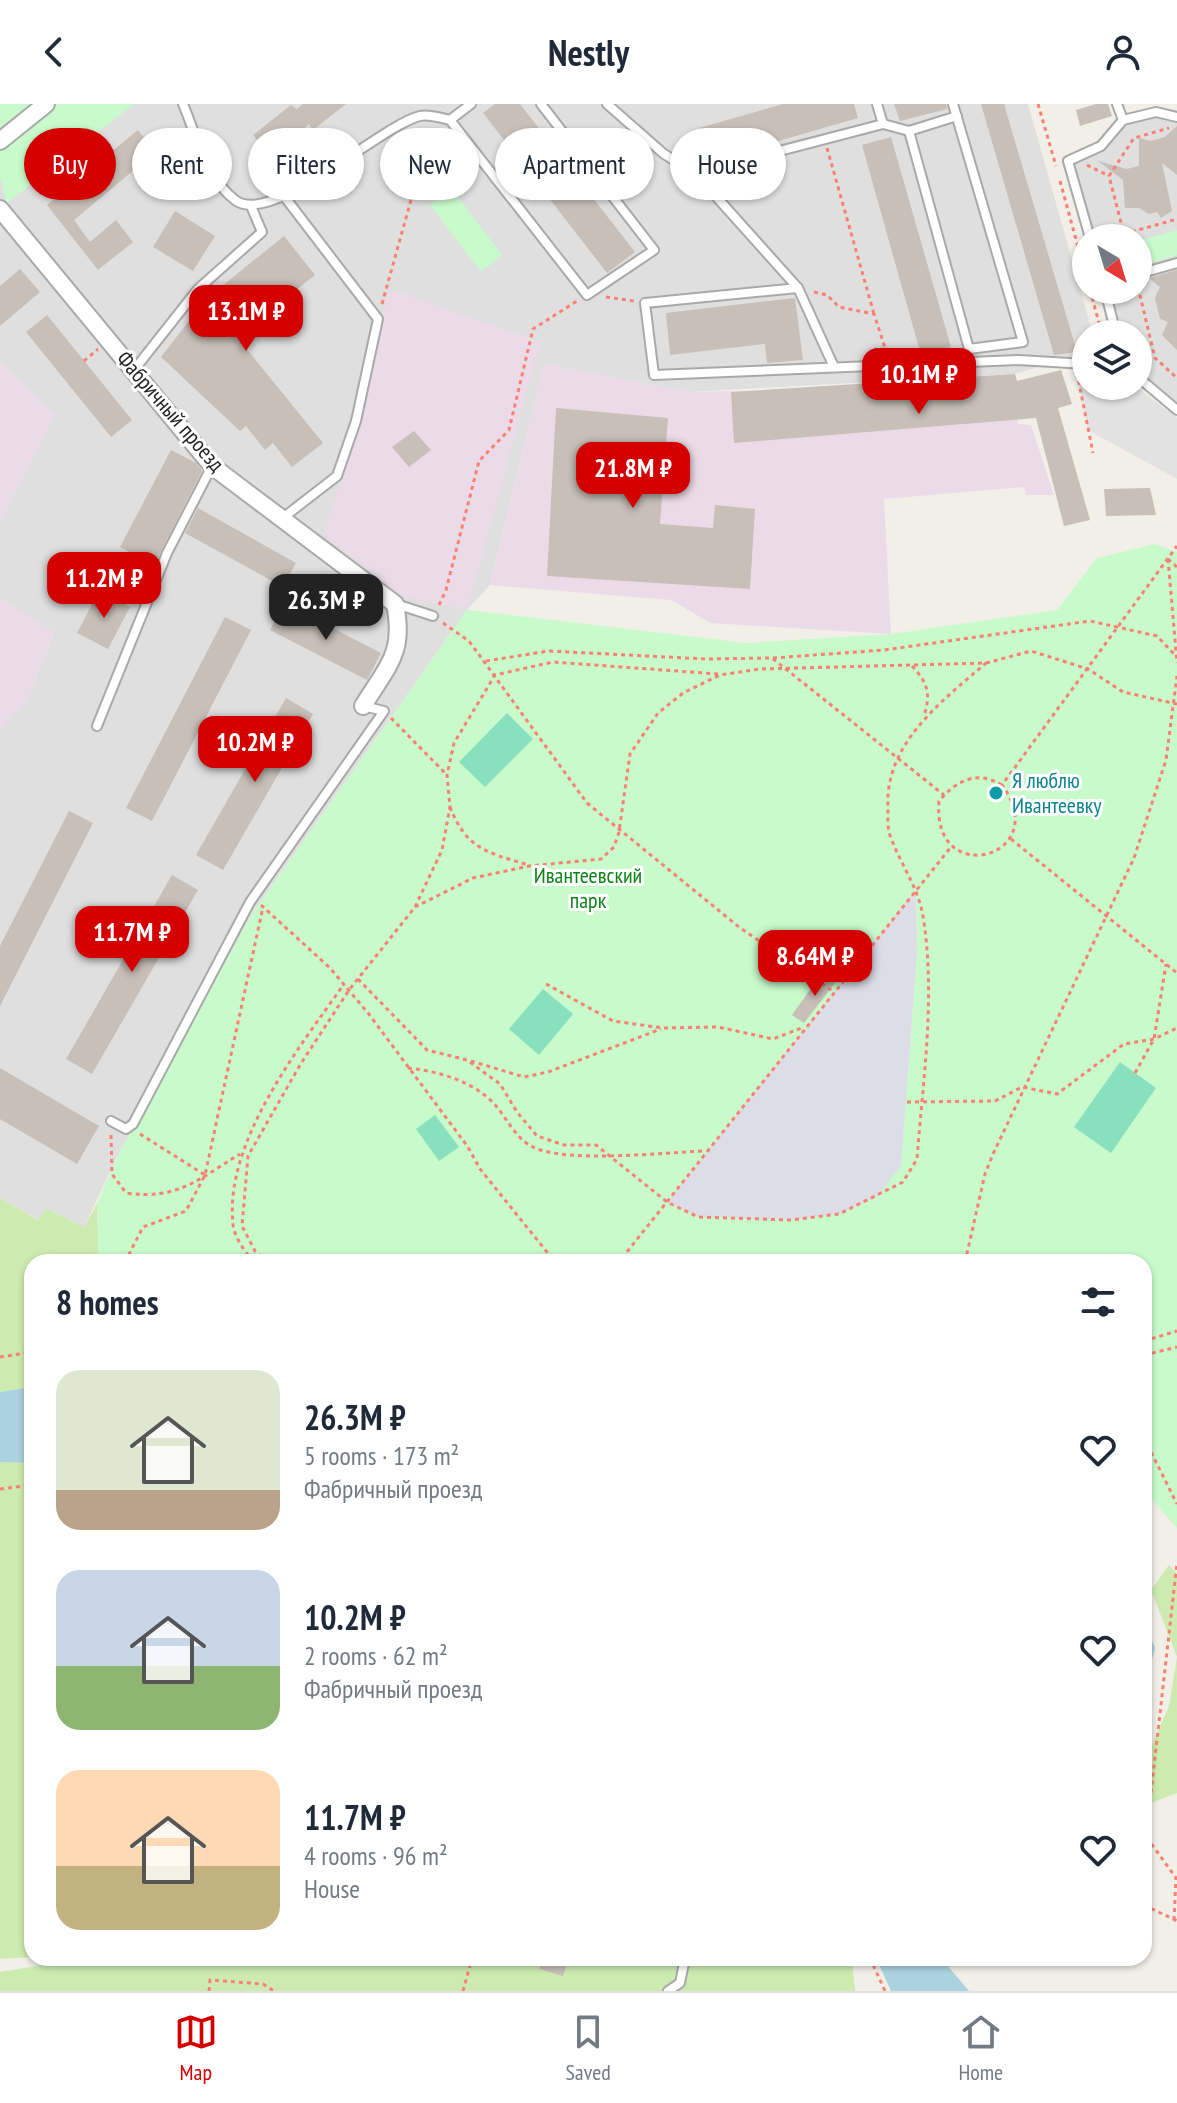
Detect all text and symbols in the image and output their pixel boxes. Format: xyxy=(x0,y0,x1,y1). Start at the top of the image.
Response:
text: Nestly xyxy=(548,29,629,76)
icon: back xyxy=(32,30,76,74)
icon: person xyxy=(1101,30,1145,74)
chip: Buy xyxy=(24,128,116,200)
chip: Rent xyxy=(132,128,232,200)
chip: Filters xyxy=(248,128,364,200)
chip: New xyxy=(380,128,479,200)
chip: Apartment xyxy=(495,128,654,200)
chip: House xyxy=(670,128,786,200)
north arrow xyxy=(1072,224,1152,304)
map controls xyxy=(1072,224,1152,400)
pin: 13.1M ₽ xyxy=(172,285,320,353)
text: 13.1M ₽ xyxy=(207,294,285,327)
button: layers xyxy=(1072,320,1152,400)
street label: Фабричный проезд xyxy=(111,345,231,477)
pin: 10.1M ₽ xyxy=(845,348,993,416)
text: 10.1M ₽ xyxy=(880,357,958,390)
pin: 21.8M ₽ xyxy=(559,442,707,510)
text: 21.8M ₽ xyxy=(594,451,672,484)
pin: 11.2M ₽ xyxy=(30,552,178,620)
text: 11.2M ₽ xyxy=(65,561,143,594)
pin: 26.3M ₽ xyxy=(252,574,400,642)
text: 26.3M ₽ xyxy=(287,583,365,616)
pin: 10.2M ₽ xyxy=(181,716,329,784)
text: 10.2M ₽ xyxy=(216,725,294,758)
place label: Я люблю Ивантеевку xyxy=(1012,766,1102,819)
marker: Я люблю Ивантеевку xyxy=(987,784,1005,802)
park label: Ивантеевский парк xyxy=(534,861,642,914)
pin: 11.7M ₽ xyxy=(58,906,206,974)
text: 11.7M ₽ xyxy=(93,915,171,948)
pin: 8.64M ₽ xyxy=(741,930,889,998)
text: 8.64M ₽ xyxy=(776,939,854,972)
text: 8 homes xyxy=(56,1280,159,1324)
icon: filters xyxy=(1076,1280,1120,1324)
text: 26.3M ₽ xyxy=(304,1395,406,1439)
icon: home xyxy=(120,1402,216,1498)
icon: heart xyxy=(1076,1428,1120,1472)
text: 5 rooms · 173 m² xyxy=(304,1439,459,1472)
text: Фабричный проезд xyxy=(304,1472,482,1505)
text: 10.2M ₽ xyxy=(304,1595,406,1639)
icon: home xyxy=(120,1602,216,1698)
icon: heart xyxy=(1076,1628,1120,1672)
text: 2 rooms · 62 m² xyxy=(304,1639,448,1672)
text: Фабричный проезд xyxy=(304,1672,482,1705)
text: 11.7M ₽ xyxy=(304,1795,406,1839)
icon: home xyxy=(120,1802,216,1898)
icon: heart xyxy=(1076,1828,1120,1872)
text: 4 rooms · 96 m² xyxy=(304,1839,448,1872)
text: House xyxy=(304,1872,360,1905)
tab: Map xyxy=(174,2010,218,2086)
tab: Saved xyxy=(565,2010,611,2086)
tab: Home xyxy=(958,2010,1003,2086)

